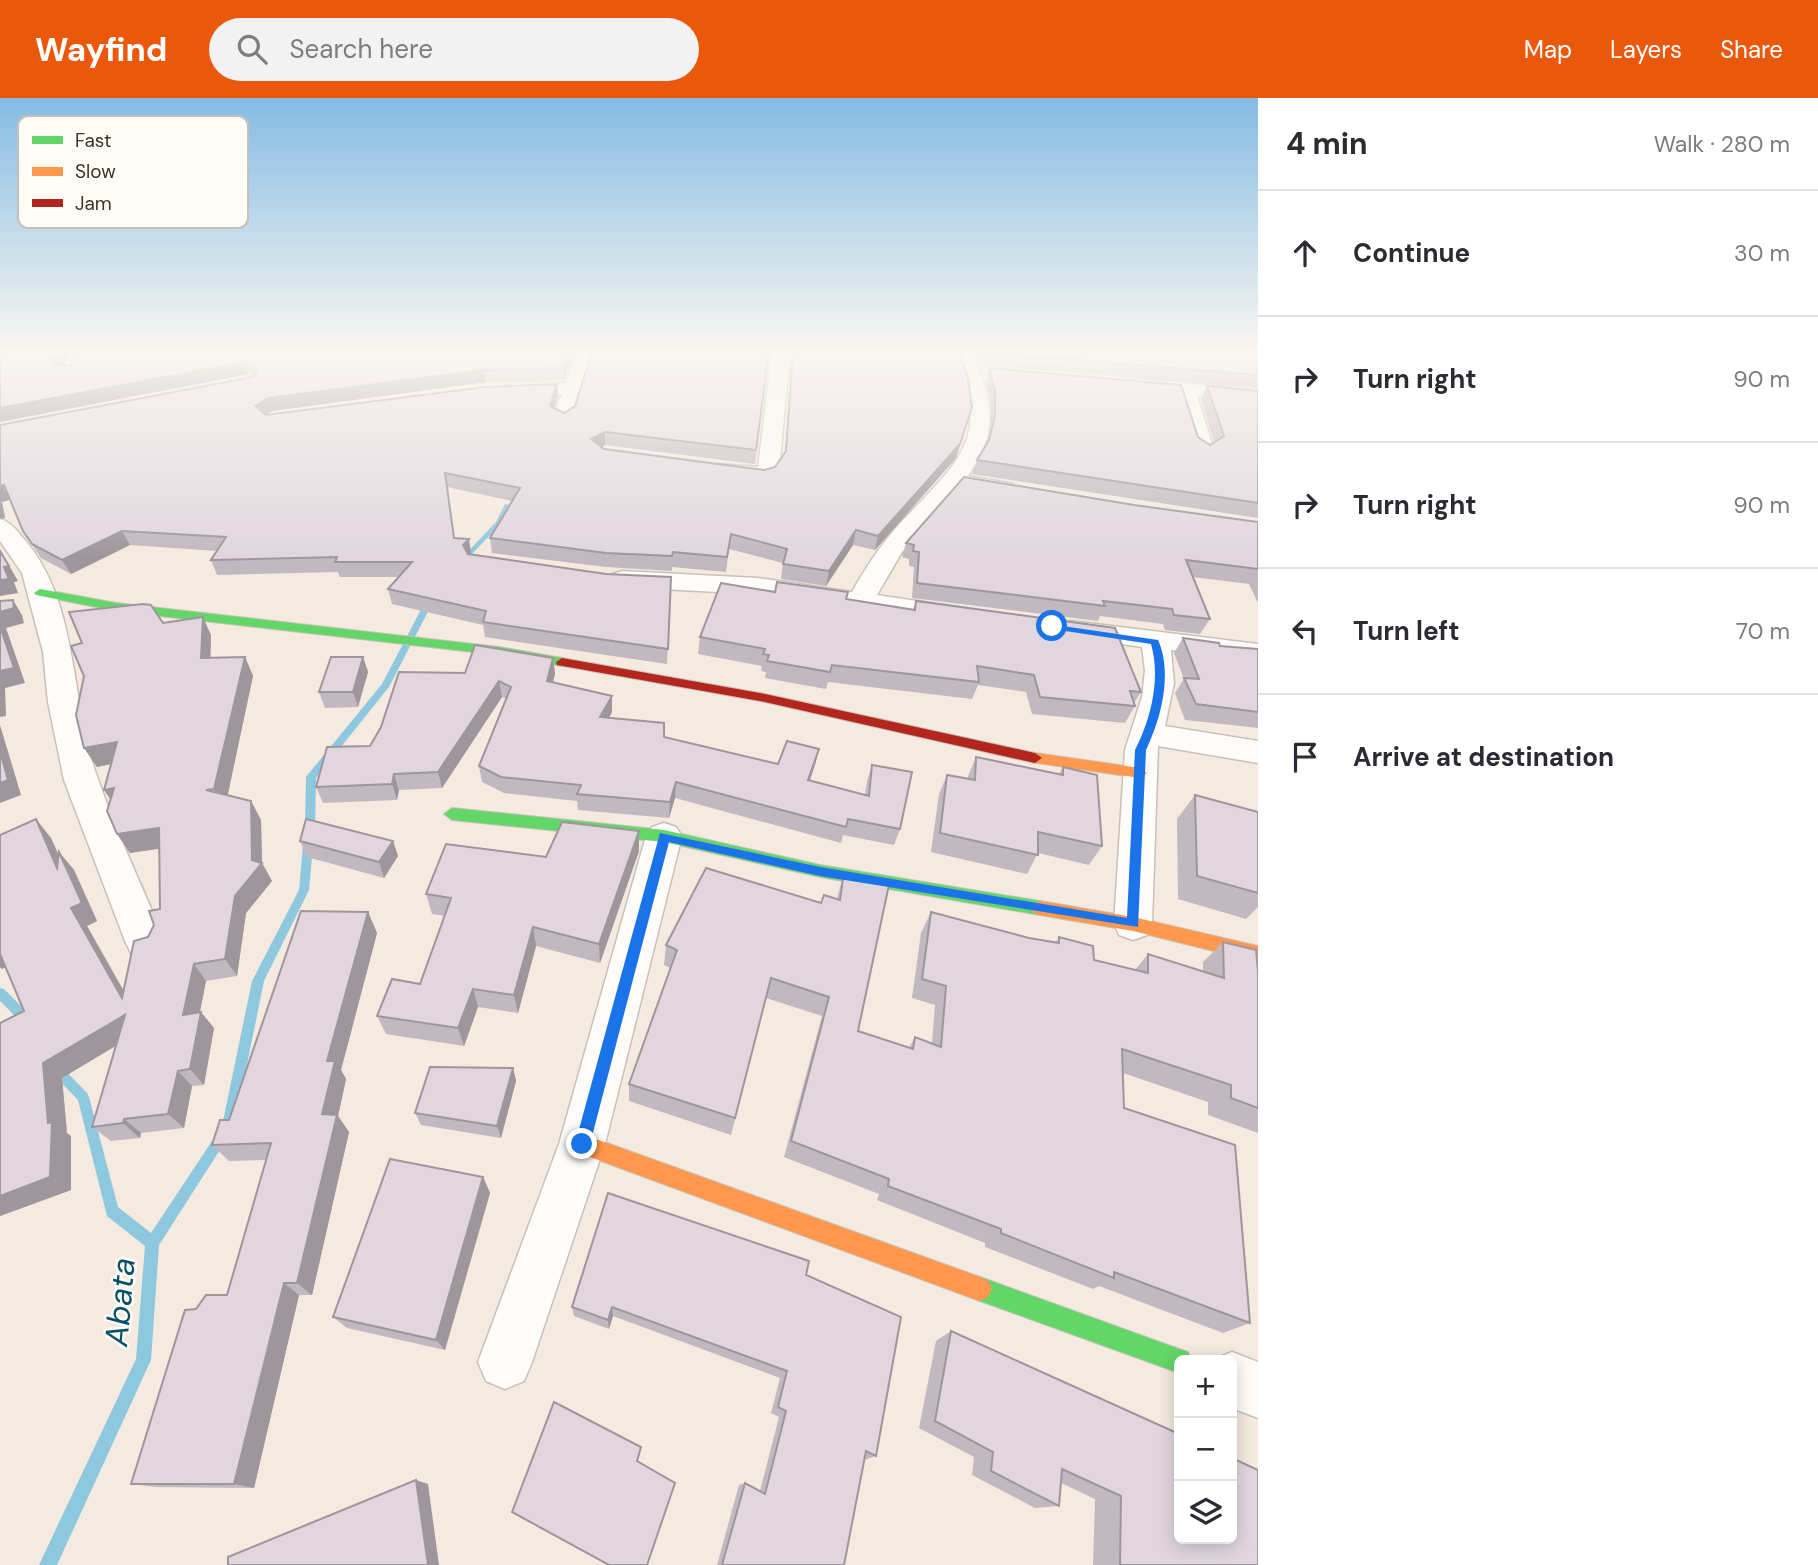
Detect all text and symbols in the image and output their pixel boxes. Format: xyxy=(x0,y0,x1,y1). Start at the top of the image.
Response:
search box xyxy=(209,18,699,81)
text: Wayfind xyxy=(35,28,167,71)
icon: search xyxy=(233,30,271,68)
text: Search here xyxy=(289,32,433,66)
text: Map xyxy=(1524,34,1572,65)
text: Layers xyxy=(1610,34,1682,65)
text: Share xyxy=(1720,34,1783,65)
legend xyxy=(18,116,248,228)
text: 4 min xyxy=(1286,124,1368,163)
text: Fast xyxy=(75,128,111,153)
text: Walk · 280 m xyxy=(1654,129,1790,159)
text: Slow xyxy=(75,159,116,184)
text: Jam xyxy=(75,191,112,216)
icon: ahead xyxy=(1286,234,1324,272)
text: Continue xyxy=(1353,236,1470,270)
text: 30 m xyxy=(1734,238,1790,268)
icon: right xyxy=(1286,360,1324,398)
text: Turn right xyxy=(1353,362,1477,396)
text: 90 m xyxy=(1733,364,1790,394)
icon: right xyxy=(1286,486,1324,524)
text: Turn right xyxy=(1353,488,1477,522)
text: 90 m xyxy=(1733,490,1790,520)
route start xyxy=(1036,610,1067,641)
icon: left xyxy=(1286,612,1324,650)
text: Turn left xyxy=(1353,614,1460,648)
text: 70 m xyxy=(1736,616,1790,646)
icon: arrive xyxy=(1286,738,1324,776)
text: Arrive at destination xyxy=(1353,740,1614,774)
route end xyxy=(566,1128,597,1159)
water label: Abata xyxy=(95,1256,145,1349)
map controls xyxy=(1174,1355,1237,1544)
button: + xyxy=(1174,1355,1237,1418)
button: − xyxy=(1174,1418,1237,1481)
button: layers xyxy=(1174,1481,1237,1544)

